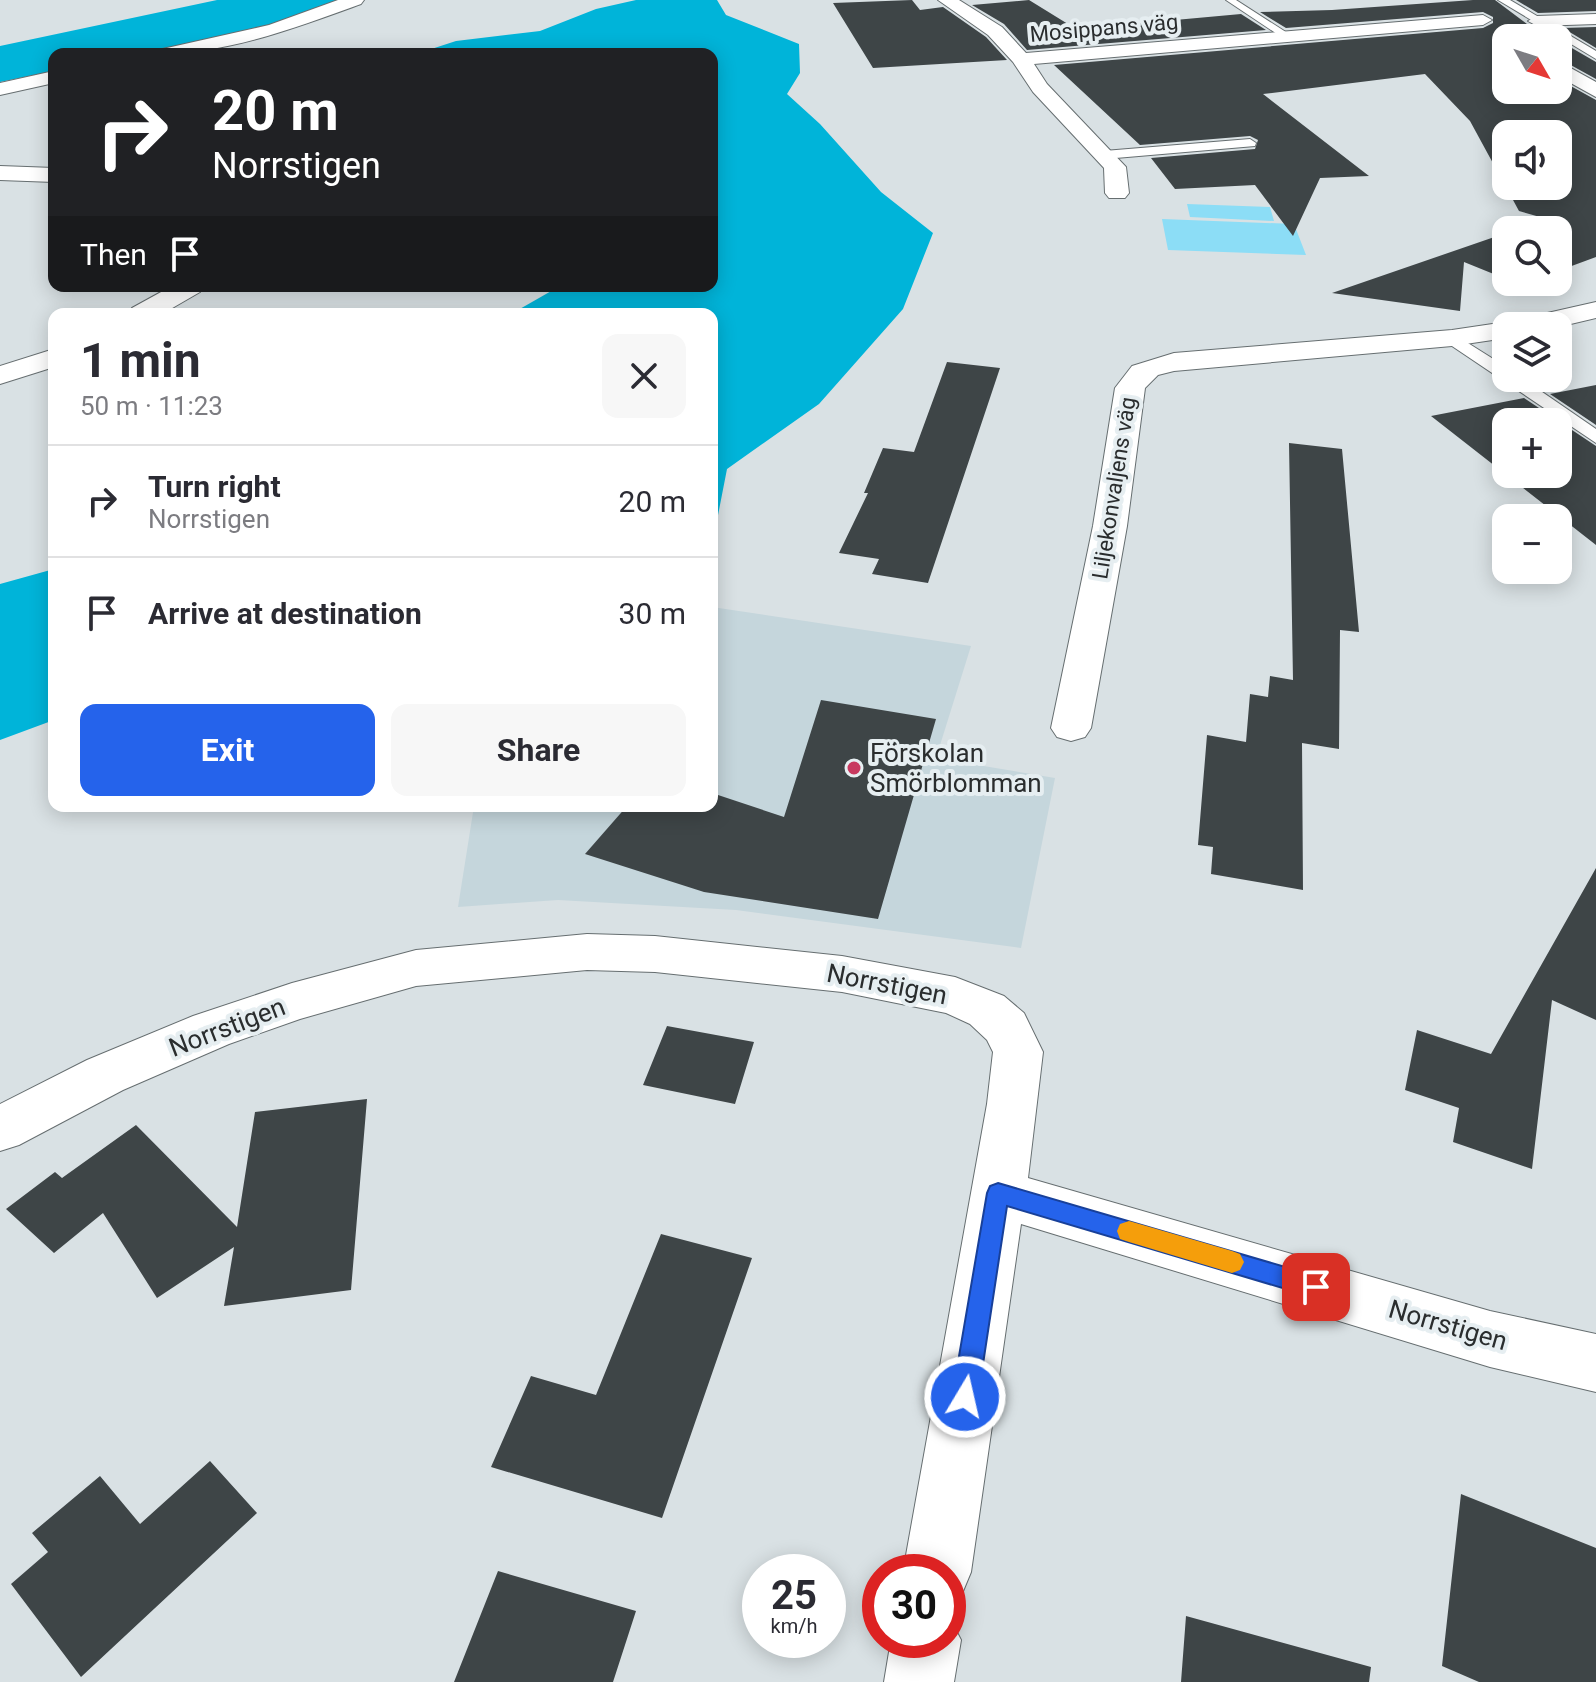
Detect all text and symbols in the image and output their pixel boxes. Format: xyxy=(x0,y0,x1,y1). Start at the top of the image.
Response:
street label: Mosippans väg xyxy=(1029,9,1179,47)
north arrow xyxy=(1492,24,1572,104)
map controls xyxy=(1492,24,1572,584)
text: 20 m xyxy=(212,78,339,144)
icon: right xyxy=(80,80,184,184)
button: sound xyxy=(1492,120,1572,200)
text: Norrstigen xyxy=(212,145,381,187)
button: search xyxy=(1492,216,1572,296)
icon: arrive xyxy=(163,232,207,276)
text: Then xyxy=(80,237,147,272)
button: layers xyxy=(1492,312,1572,392)
text: 1 min xyxy=(80,332,201,389)
button: close xyxy=(602,334,686,418)
text: 50 m · 11:23 xyxy=(80,391,223,421)
street label: Liljekonvaljens väg xyxy=(1087,395,1141,581)
button: + xyxy=(1492,408,1572,488)
text: Turn right xyxy=(148,469,281,504)
icon: right xyxy=(80,479,124,523)
text: 20 m xyxy=(619,484,686,519)
text: Norrstigen xyxy=(148,504,270,534)
button: − xyxy=(1492,504,1572,584)
icon: arrive xyxy=(80,591,124,635)
text: Arrive at destination xyxy=(148,596,422,631)
text: 30 m xyxy=(619,596,686,631)
button: Exit xyxy=(80,704,375,796)
button: Share xyxy=(391,704,686,796)
place label: Förskolan Smörblomman xyxy=(870,738,1042,798)
marker: Förskolan Smörblomman xyxy=(845,759,863,777)
street label: Norrstigen xyxy=(824,958,950,1010)
street label: Norrstigen xyxy=(165,991,289,1063)
pin xyxy=(1282,1253,1350,1321)
icon: arrive xyxy=(1294,1265,1338,1309)
street label: Norrstigen xyxy=(1385,1294,1511,1356)
position arrow xyxy=(923,1355,1007,1439)
speed limit sign: 30 xyxy=(862,1554,966,1658)
text: 25 xyxy=(771,1572,817,1619)
text: km/h xyxy=(771,1614,817,1638)

